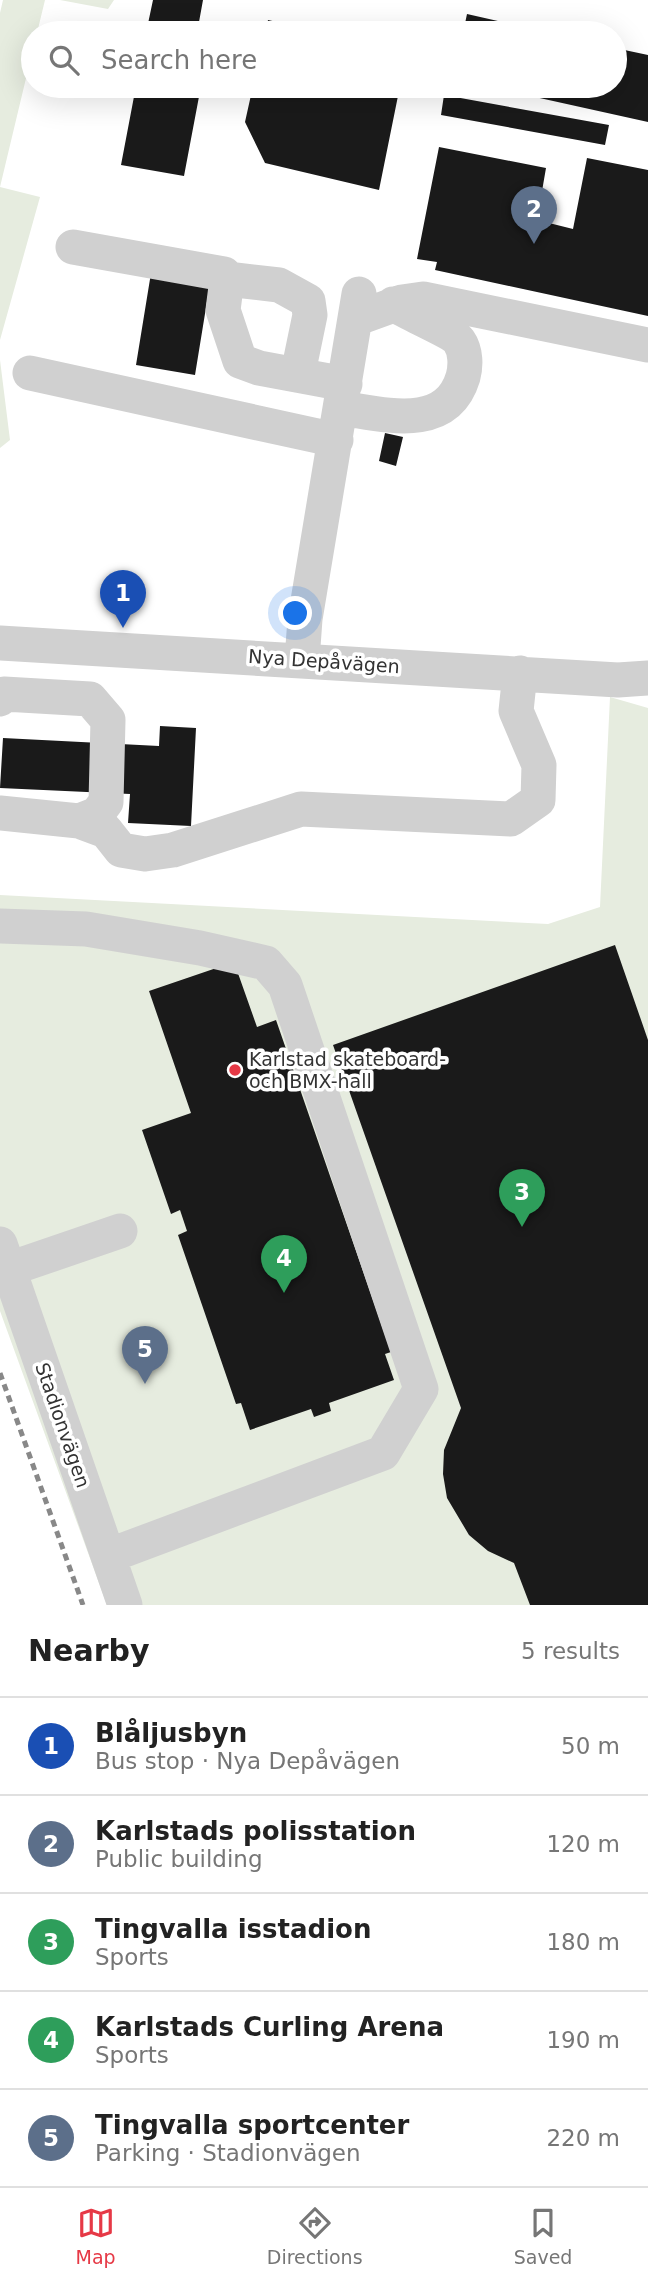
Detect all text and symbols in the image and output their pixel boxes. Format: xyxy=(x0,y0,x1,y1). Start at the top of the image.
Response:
search box xyxy=(21,21,627,98)
icon: search xyxy=(45,41,83,79)
text: Search here xyxy=(101,45,257,75)
pin: 2 xyxy=(511,186,557,244)
pin: 1 xyxy=(100,570,146,628)
your location xyxy=(278,596,312,630)
street label: Nya Depåvägen xyxy=(247,645,401,677)
place label: Karlstad skateboard- och BMX-hall xyxy=(249,1048,446,1092)
marker: Karlstad skateboard- och BMX-hall xyxy=(227,1062,243,1078)
pin: 3 xyxy=(499,1169,545,1227)
pin: 4 xyxy=(261,1235,307,1293)
pin: 5 xyxy=(122,1326,168,1384)
street label: Stadionvägen xyxy=(31,1360,95,1490)
text: Nearby xyxy=(28,1633,150,1668)
text: 5 results xyxy=(521,1638,620,1664)
text: Blåljusbyn xyxy=(95,1718,247,1748)
text: 1 xyxy=(43,1733,59,1759)
text: 50 m xyxy=(561,1733,620,1759)
text: Bus stop · Nya Depåvägen xyxy=(95,1748,400,1774)
text: Karlstads polisstation xyxy=(95,1816,416,1846)
text: 2 xyxy=(43,1831,59,1857)
text: 120 m xyxy=(546,1831,620,1857)
text: Public building xyxy=(95,1846,263,1872)
text: Tingvalla isstadion xyxy=(95,1914,371,1944)
text: 3 xyxy=(43,1929,59,1955)
text: 180 m xyxy=(546,1929,620,1955)
text: Sports xyxy=(95,1944,169,1970)
text: Karlstads Curling Arena xyxy=(95,2012,444,2042)
text: 4 xyxy=(43,2027,59,2053)
text: 190 m xyxy=(546,2027,620,2053)
text: Sports xyxy=(95,2042,169,2068)
text: Tingvalla sportcenter xyxy=(95,2110,409,2140)
text: 5 xyxy=(43,2125,59,2151)
text: 220 m xyxy=(546,2125,620,2151)
text: Parking · Stadionvägen xyxy=(95,2140,361,2166)
tab: Map xyxy=(76,2204,116,2268)
tab: Directions xyxy=(267,2204,363,2268)
tab: Saved xyxy=(514,2204,572,2268)

